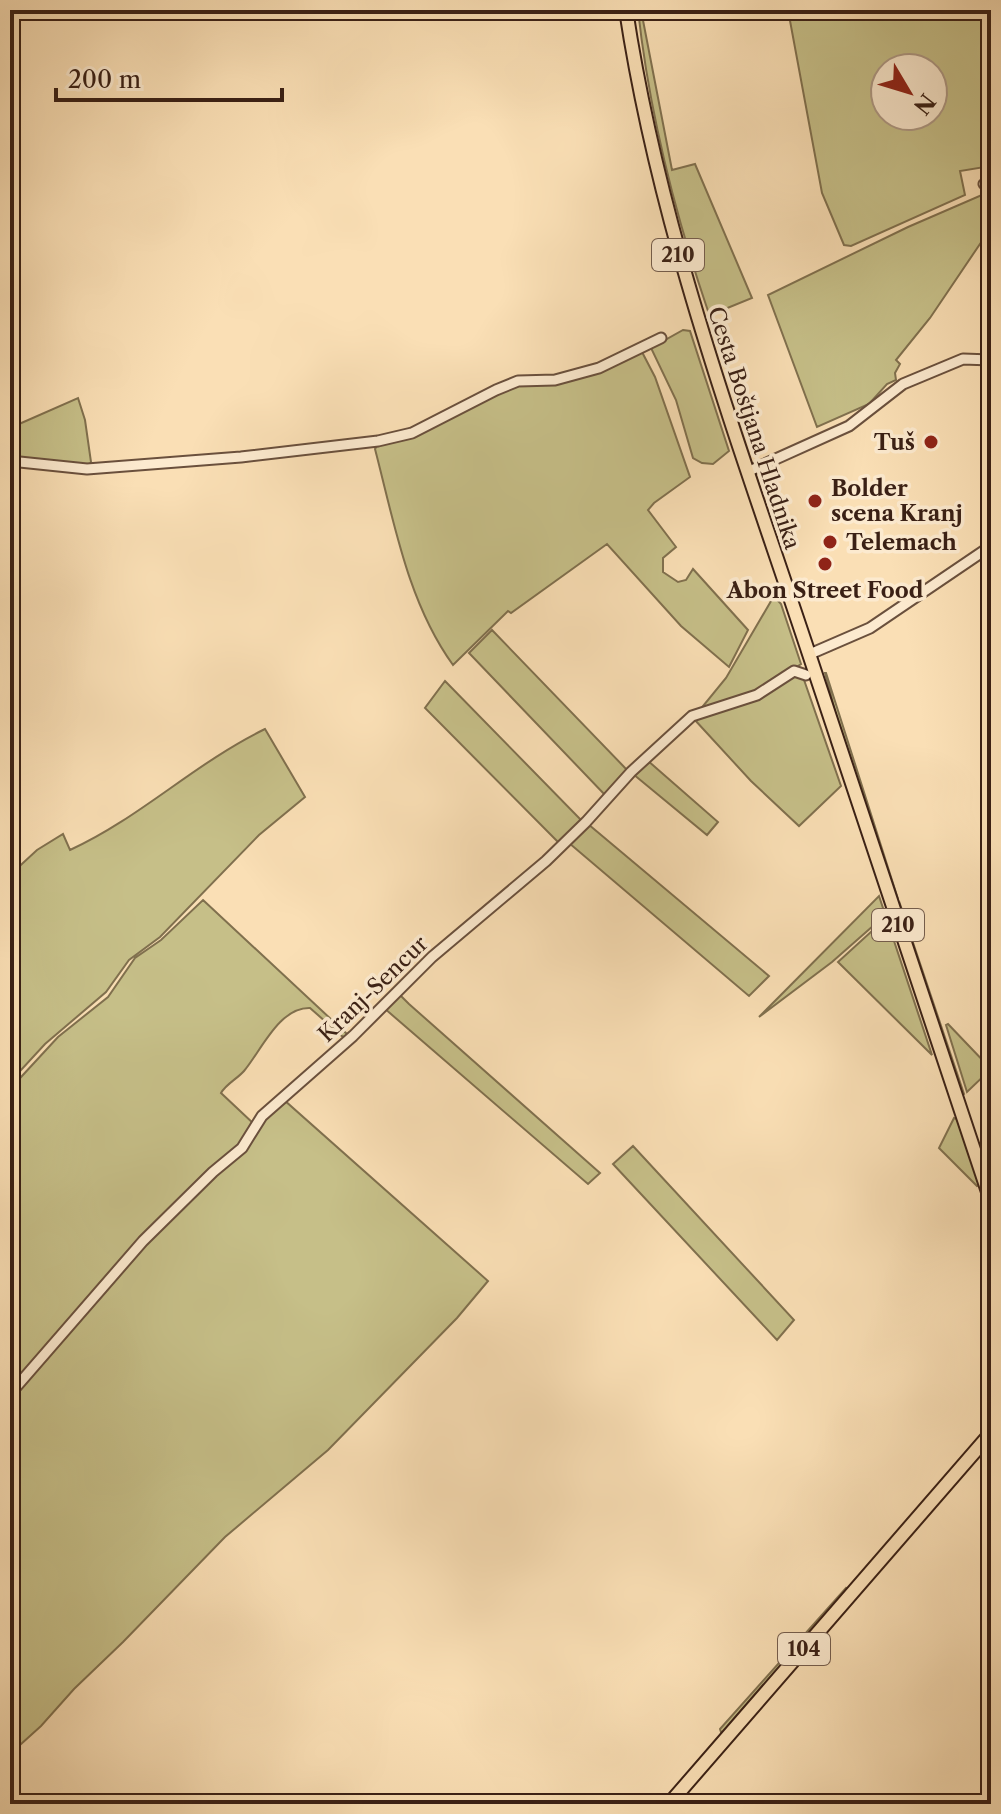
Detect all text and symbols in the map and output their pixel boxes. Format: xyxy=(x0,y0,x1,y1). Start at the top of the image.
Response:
scale bar xyxy=(56,52,282,102)
north arrow xyxy=(869,52,949,132)
text: 200 m xyxy=(68,65,141,94)
text: N xyxy=(908,88,941,120)
road number: 210 xyxy=(652,239,704,271)
street label: Cesta Boštjana Hladnika xyxy=(702,303,806,553)
place label: Tuš xyxy=(874,429,915,456)
marker: Tuš xyxy=(922,433,940,451)
place label: Bolder scena Kranj xyxy=(831,475,963,527)
marker: Bolder scena Kranj xyxy=(806,492,824,510)
place label: Telemach xyxy=(846,529,957,556)
marker: Telemach xyxy=(821,533,839,551)
marker: Abon Street Food xyxy=(816,555,834,573)
place label: Abon Street Food xyxy=(726,577,924,604)
road number: 210 xyxy=(872,909,924,941)
street label: Kranj-Sencur xyxy=(313,930,433,1048)
road number: 104 xyxy=(778,1633,830,1665)

